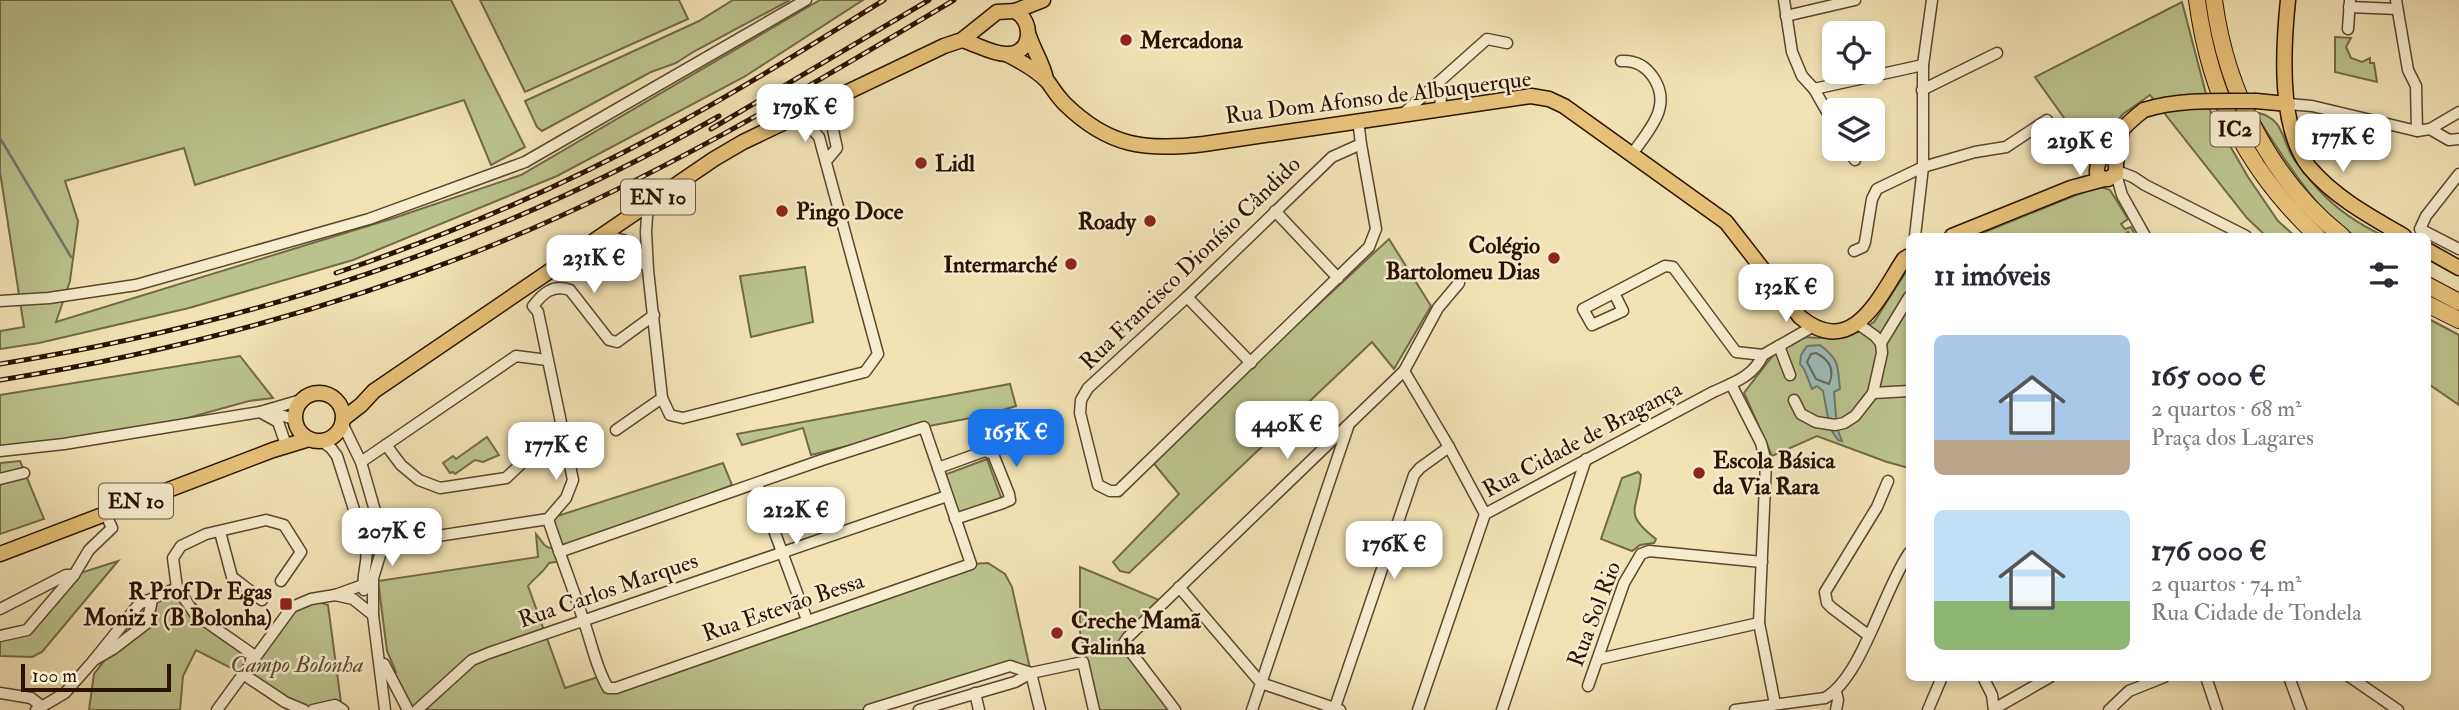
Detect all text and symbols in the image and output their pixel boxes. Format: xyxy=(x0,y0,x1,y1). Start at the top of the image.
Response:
map controls xyxy=(1822,21,1885,161)
button: locate xyxy=(1822,21,1885,84)
place label: Mercadona xyxy=(1139,26,1244,55)
marker: Mercadona xyxy=(1118,32,1134,48)
street label: Rua Dom Afonso de Albuquerque xyxy=(1223,64,1533,130)
pin: 179K € xyxy=(748,85,862,144)
text: 179K € xyxy=(773,92,837,121)
button: layers xyxy=(1822,98,1885,161)
road number: IC2 xyxy=(2210,111,2260,146)
pin: 177K € xyxy=(2286,114,2400,174)
pin: 219K € xyxy=(2023,118,2137,178)
text: 177K € xyxy=(2311,122,2375,151)
text: 219K € xyxy=(2047,126,2113,155)
place label: Lidl xyxy=(935,149,976,178)
street label: Rua Francisco Dionísio Cândido xyxy=(1074,150,1306,376)
marker: Lidl xyxy=(913,155,929,171)
road number: EN 10 xyxy=(621,180,695,214)
place label: Pingo Doce xyxy=(796,197,904,227)
marker: Pingo Doce xyxy=(774,203,790,219)
place label: Roady xyxy=(1078,207,1137,237)
marker: Roady xyxy=(1142,213,1158,229)
place label: Colégio Bartolomeu Dias xyxy=(1385,231,1540,286)
pin: 231K € xyxy=(537,236,651,295)
text: 231K € xyxy=(562,243,626,272)
place label: Intermarché xyxy=(944,250,1058,279)
marker: Colégio Bartolomeu Dias xyxy=(1546,250,1562,266)
marker: Intermarché xyxy=(1063,256,1079,272)
icon: filters xyxy=(2365,256,2403,294)
text: 11 imóveis xyxy=(1934,257,2051,294)
pin: 132K € xyxy=(1729,264,1843,324)
text: 132K € xyxy=(1754,272,1818,301)
text: 165 000 € xyxy=(2151,357,2266,394)
icon: home xyxy=(1990,363,2074,447)
street label: Rua Cidade de Bragança xyxy=(1477,374,1687,504)
text: 2 quartos · 68 m² xyxy=(2151,394,2302,423)
pin: 440K € xyxy=(1230,402,1344,461)
text: 440K € xyxy=(1252,409,1322,438)
pin: 165K € xyxy=(959,410,1073,469)
text: 165K € xyxy=(984,417,1048,446)
pin: 177K € xyxy=(499,422,613,482)
text: Praça dos Lagares xyxy=(2151,423,2314,452)
text: 177K € xyxy=(524,430,588,459)
place label: Escola Básica da Via Rara xyxy=(1713,446,1836,501)
marker: Escola Básica da Via Rara xyxy=(1691,465,1707,481)
road number: EN 10 xyxy=(99,484,173,518)
pin: 212K € xyxy=(739,488,853,547)
text: 212K € xyxy=(763,495,829,524)
pin: 207K € xyxy=(335,508,449,568)
text: 207K € xyxy=(358,516,426,545)
pin: 176K € xyxy=(1337,522,1451,581)
text: 176K € xyxy=(1362,529,1426,558)
text: 176 000 € xyxy=(2151,532,2267,569)
icon: home xyxy=(1990,538,2074,622)
street label: Rua Carlos Marques xyxy=(514,546,702,634)
street label: Rua Sol Rio xyxy=(1561,557,1627,671)
street label: Rua Estevão Bessa xyxy=(698,566,868,648)
text: 2 quartos · 74 m² xyxy=(2151,569,2301,598)
place label: R Prof Dr Egas Moniz 1 (B Bolonha) xyxy=(82,577,272,632)
marker: R Prof Dr Egas Moniz 1 (B Bolonha) xyxy=(278,596,294,612)
text: Rua Cidade de Tondela xyxy=(2151,598,2362,627)
place label: Creche Mamã Galinha xyxy=(1071,606,1202,661)
marker: Creche Mamã Galinha xyxy=(1049,625,1065,641)
park label: Campo Bolonha xyxy=(230,650,364,679)
scale bar xyxy=(21,661,172,693)
text: 100 m xyxy=(32,664,77,688)

